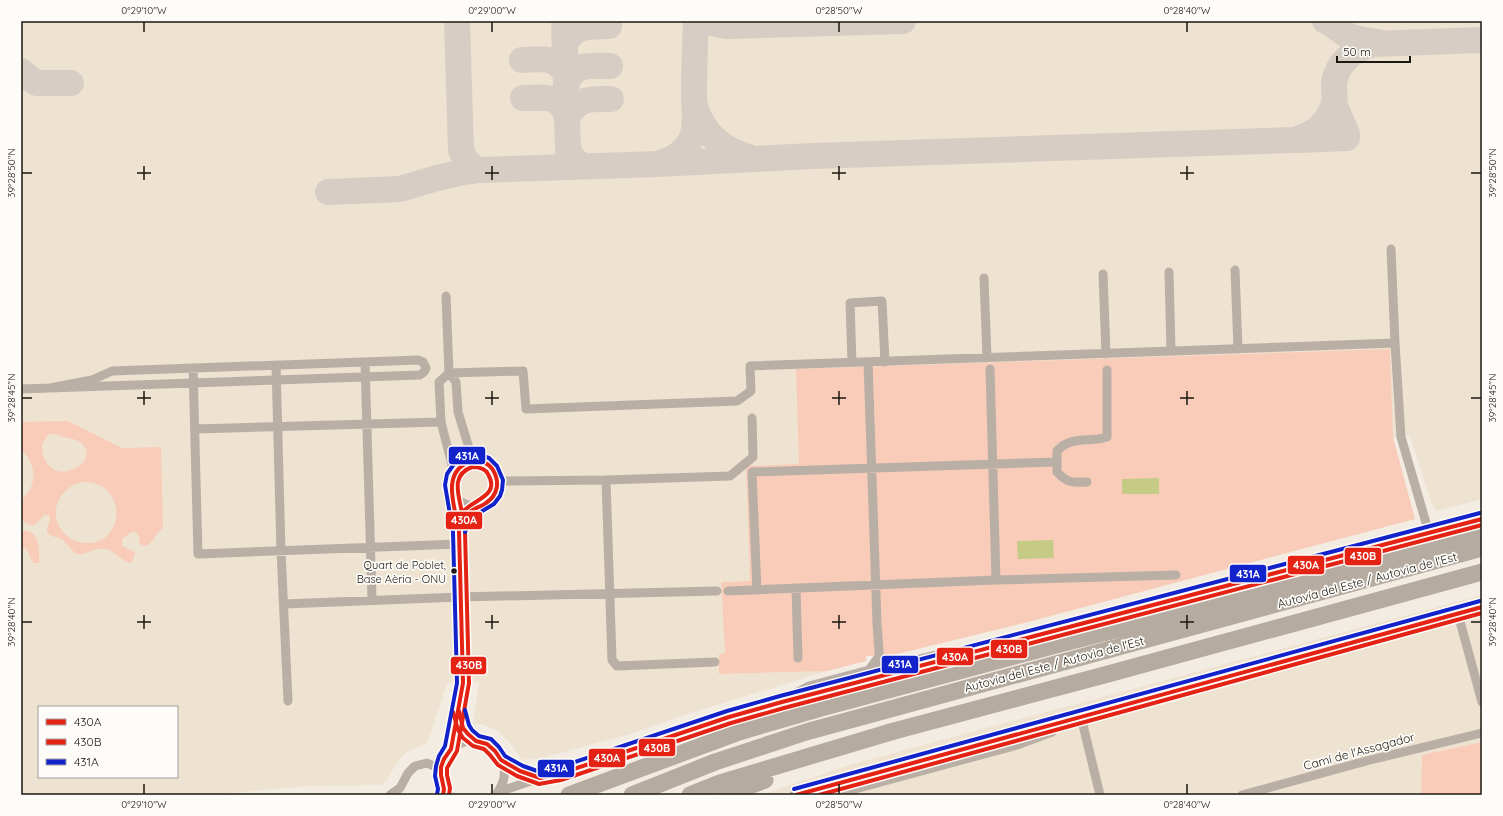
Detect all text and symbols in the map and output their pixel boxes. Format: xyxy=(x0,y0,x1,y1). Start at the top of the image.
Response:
text: 0°29'10"W xyxy=(121,4,167,17)
text: 0°29'00"W xyxy=(468,4,516,17)
text: 0°28'50"W xyxy=(815,4,863,17)
text: 0°28'40"W xyxy=(1164,4,1211,17)
scale bar xyxy=(1337,38,1410,64)
text: 50 m xyxy=(1343,44,1371,59)
text: 39°28'50"N xyxy=(5,148,18,198)
text: 39°28'50"N xyxy=(1486,148,1499,198)
text: 39°28'45"N xyxy=(5,374,18,422)
text: 39°28'45"N xyxy=(1486,374,1499,422)
line badge: 431A xyxy=(448,446,486,465)
text: 431A xyxy=(455,449,479,463)
line badge: 430A xyxy=(445,511,483,530)
text: 430A xyxy=(451,513,477,527)
line badge: 430B xyxy=(1344,547,1382,566)
street label: Autovía del Este / Autovia de l'Est xyxy=(1276,549,1458,611)
text: 430B xyxy=(1350,549,1376,563)
line badge: 430A xyxy=(1287,555,1325,575)
place label: Quart de Poblet, Base Aèria - ONU xyxy=(357,558,446,586)
text: 430A xyxy=(1293,558,1319,572)
line badge: 431A xyxy=(1229,564,1267,583)
marker: Quart de Poblet, Base Aèria - ONU xyxy=(449,566,459,576)
text: 431A xyxy=(1236,567,1260,581)
text: 39°28'40"N xyxy=(5,597,18,647)
text: 39°28'40"N xyxy=(1486,597,1499,647)
street label: Autovía del Este / Autovia de l'Est xyxy=(963,633,1145,695)
line badge: 430B xyxy=(990,639,1028,659)
text: 430B xyxy=(996,642,1022,656)
line badge: 430A xyxy=(936,647,974,666)
text: 430A xyxy=(942,650,968,664)
line badge: 431A xyxy=(881,655,919,674)
line badge: 430B xyxy=(450,656,487,675)
text: 431A xyxy=(888,657,912,671)
text: 430B xyxy=(456,658,482,672)
legend xyxy=(38,706,178,778)
text: 430A xyxy=(74,714,102,729)
street label: Camí de l'Assagador xyxy=(1302,729,1417,773)
text: 430B xyxy=(74,734,102,749)
line badge: 430B xyxy=(638,738,676,757)
text: 430B xyxy=(644,741,670,755)
line badge: 430A xyxy=(588,748,626,768)
text: 430A xyxy=(594,751,620,765)
text: 431A xyxy=(74,754,99,769)
line badge: 431A xyxy=(537,759,575,778)
text: 431A xyxy=(544,761,568,775)
text: 0°29'10"W xyxy=(121,798,167,811)
text: 0°29'00"W xyxy=(468,798,516,811)
text: 0°28'50"W xyxy=(815,798,863,811)
text: 0°28'40"W xyxy=(1164,798,1211,811)

